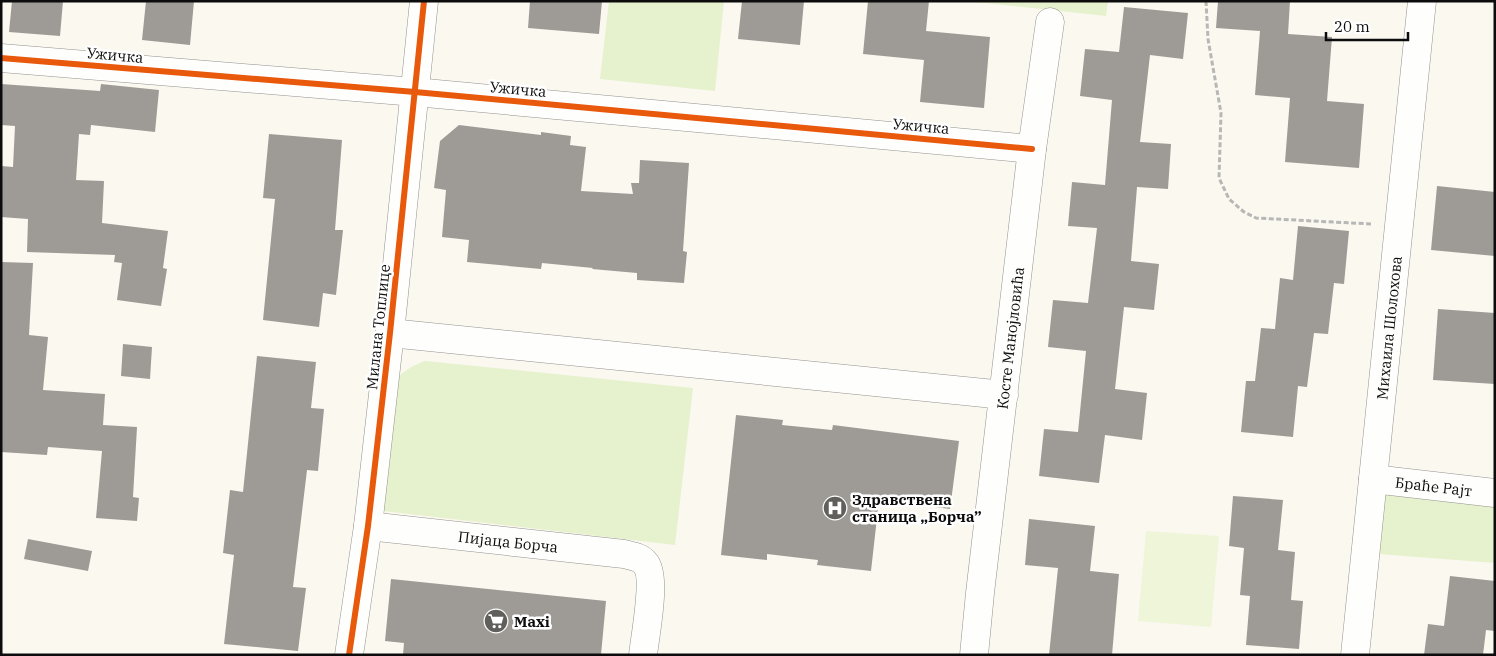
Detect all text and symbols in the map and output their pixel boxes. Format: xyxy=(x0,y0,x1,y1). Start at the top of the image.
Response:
scale bar xyxy=(1326,10,1408,42)
text: 20 m xyxy=(1334,17,1370,36)
street label: Ужичка xyxy=(86,43,144,67)
street label: Ужичка xyxy=(489,77,547,101)
street label: Ужичка xyxy=(892,114,950,138)
street label: Михаила Шолохова xyxy=(1372,255,1405,401)
street label: Милана Топлице xyxy=(362,263,394,391)
street label: Косте Манојловића xyxy=(992,266,1028,410)
street label: Браће Рајт xyxy=(1394,472,1473,500)
place label: Здравствена станица „Борча” xyxy=(852,490,982,526)
hospital icon: Здравствена станица „Борча” xyxy=(822,495,848,521)
street label: Пијаца Борча xyxy=(457,526,559,556)
supermarket icon: Maxi xyxy=(483,608,509,634)
place label: Maxi xyxy=(514,612,550,631)

